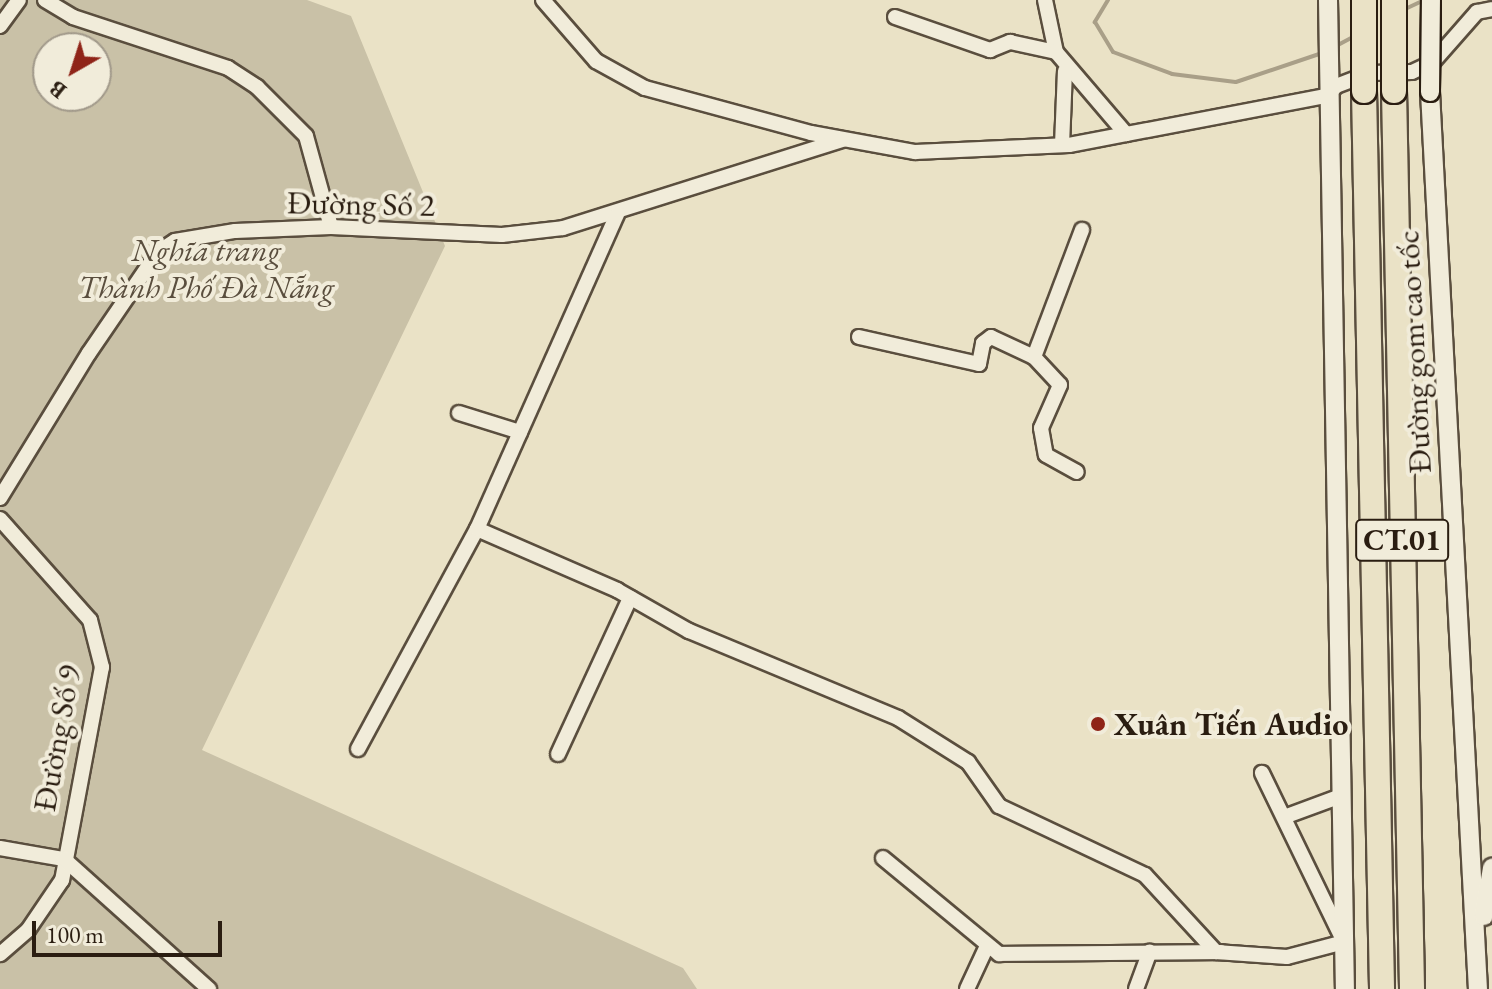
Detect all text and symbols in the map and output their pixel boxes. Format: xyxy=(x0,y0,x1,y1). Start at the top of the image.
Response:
north arrow xyxy=(32,32,112,112)
text: B xyxy=(43,74,72,105)
street label: Đường Số 2 xyxy=(287,184,435,224)
street label: Đường gom cao tốc xyxy=(1388,230,1440,474)
park label: Nghĩa trang Thành Phố Đà Nẵng xyxy=(78,232,334,307)
road number: CT.01 xyxy=(1354,514,1450,566)
street label: Đường Số 9 xyxy=(25,662,89,814)
place label: Xuân Tiến Audio xyxy=(1114,705,1348,743)
marker: Xuân Tiến Audio xyxy=(1089,715,1107,733)
scale bar xyxy=(36,905,226,955)
text: 100 m xyxy=(46,919,104,950)

